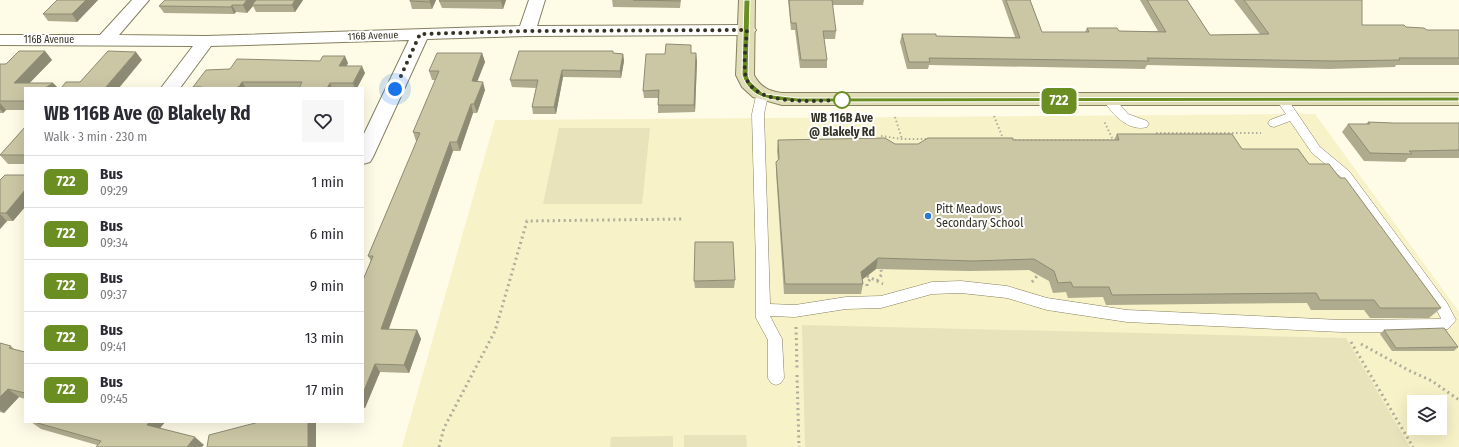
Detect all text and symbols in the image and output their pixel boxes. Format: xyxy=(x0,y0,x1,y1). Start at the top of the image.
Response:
street label: 116B Avenue xyxy=(348,29,398,43)
street label: 116B Avenue xyxy=(24,34,74,46)
your location xyxy=(385,79,405,99)
line badge: 722 xyxy=(1036,88,1082,114)
marker: WB 116B Ave @ Blakely Rd xyxy=(833,91,851,109)
text: 722 xyxy=(1050,92,1068,109)
button: heart xyxy=(302,100,344,142)
text: WB 116B Ave @ Blakely Rd xyxy=(44,102,251,125)
place label: WB 116B Ave @ Blakely Rd xyxy=(809,111,875,139)
text: Walk · 3 min · 230 m xyxy=(44,129,147,144)
text: Bus xyxy=(100,165,123,183)
text: 722 xyxy=(57,173,75,190)
text: 1 min xyxy=(311,173,344,191)
text: 09:29 xyxy=(100,183,128,198)
place label: Pitt Meadows Secondary School xyxy=(936,202,1023,230)
marker: Pitt Meadows Secondary School xyxy=(923,211,933,221)
text: Bus xyxy=(100,217,123,235)
text: 722 xyxy=(57,225,75,242)
text: 6 min xyxy=(310,225,344,243)
text: 09:34 xyxy=(100,235,128,250)
text: Bus xyxy=(100,269,123,287)
text: 722 xyxy=(57,277,75,294)
text: 9 min xyxy=(310,277,344,295)
text: 09:37 xyxy=(100,287,127,302)
text: Bus xyxy=(100,321,123,339)
text: 722 xyxy=(57,329,75,346)
text: 13 min xyxy=(305,329,344,347)
text: 09:41 xyxy=(100,339,126,354)
text: Bus xyxy=(100,373,123,391)
text: 722 xyxy=(57,381,75,398)
text: 17 min xyxy=(305,381,344,399)
text: 09:45 xyxy=(100,391,128,406)
map controls xyxy=(1407,395,1447,435)
button: layers xyxy=(1407,395,1447,435)

